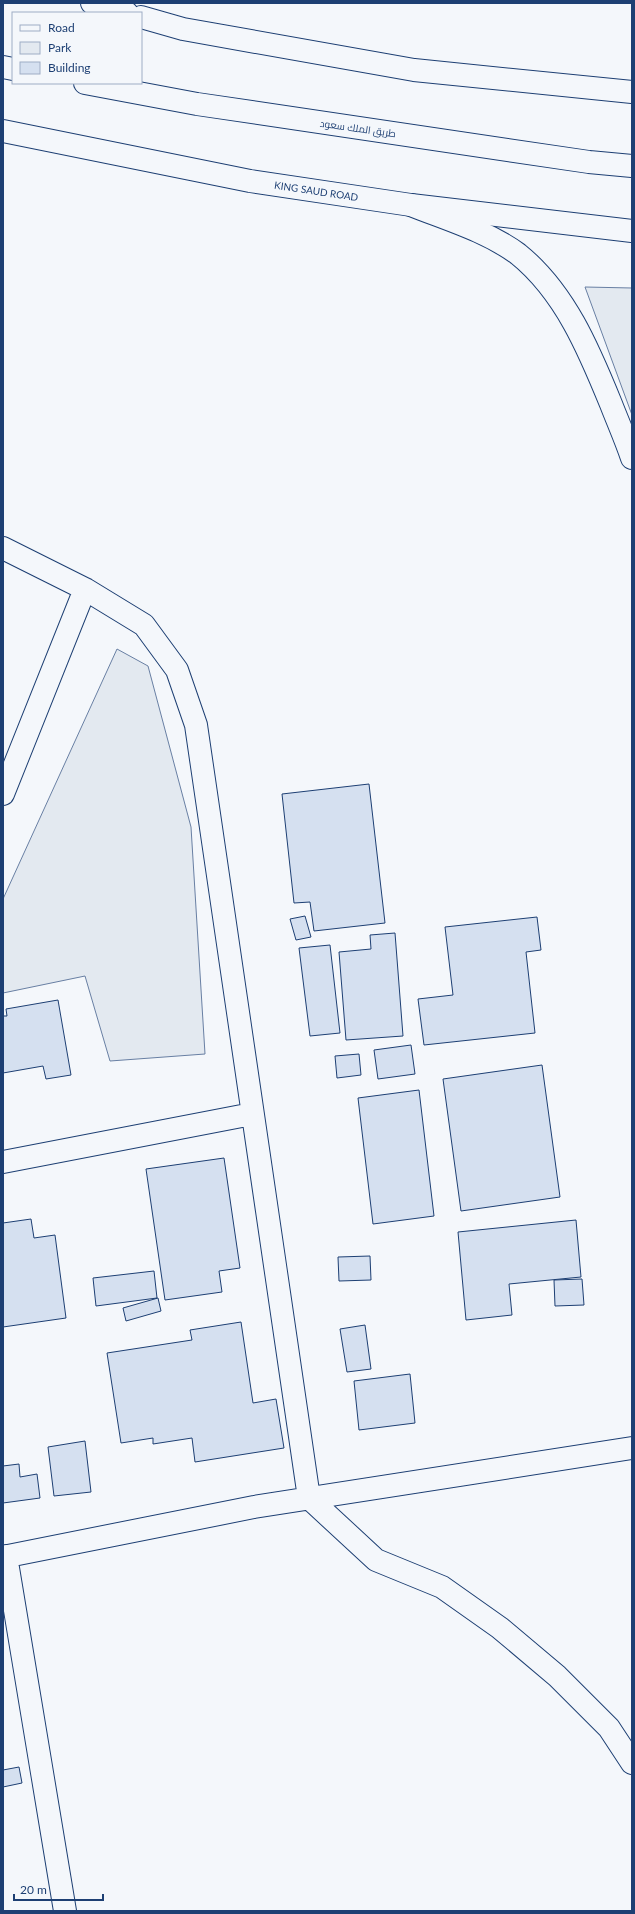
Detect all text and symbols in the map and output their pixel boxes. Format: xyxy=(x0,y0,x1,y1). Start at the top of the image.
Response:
legend xyxy=(12,12,142,84)
text: Road xyxy=(48,20,75,35)
text: Park xyxy=(48,40,72,55)
text: Building xyxy=(48,60,91,75)
street label: طريق الملك سعود xyxy=(319,117,397,140)
street label: KING SAUD ROAD xyxy=(273,179,359,203)
scale bar xyxy=(14,1876,103,1902)
text: 20 m xyxy=(20,1882,47,1897)

